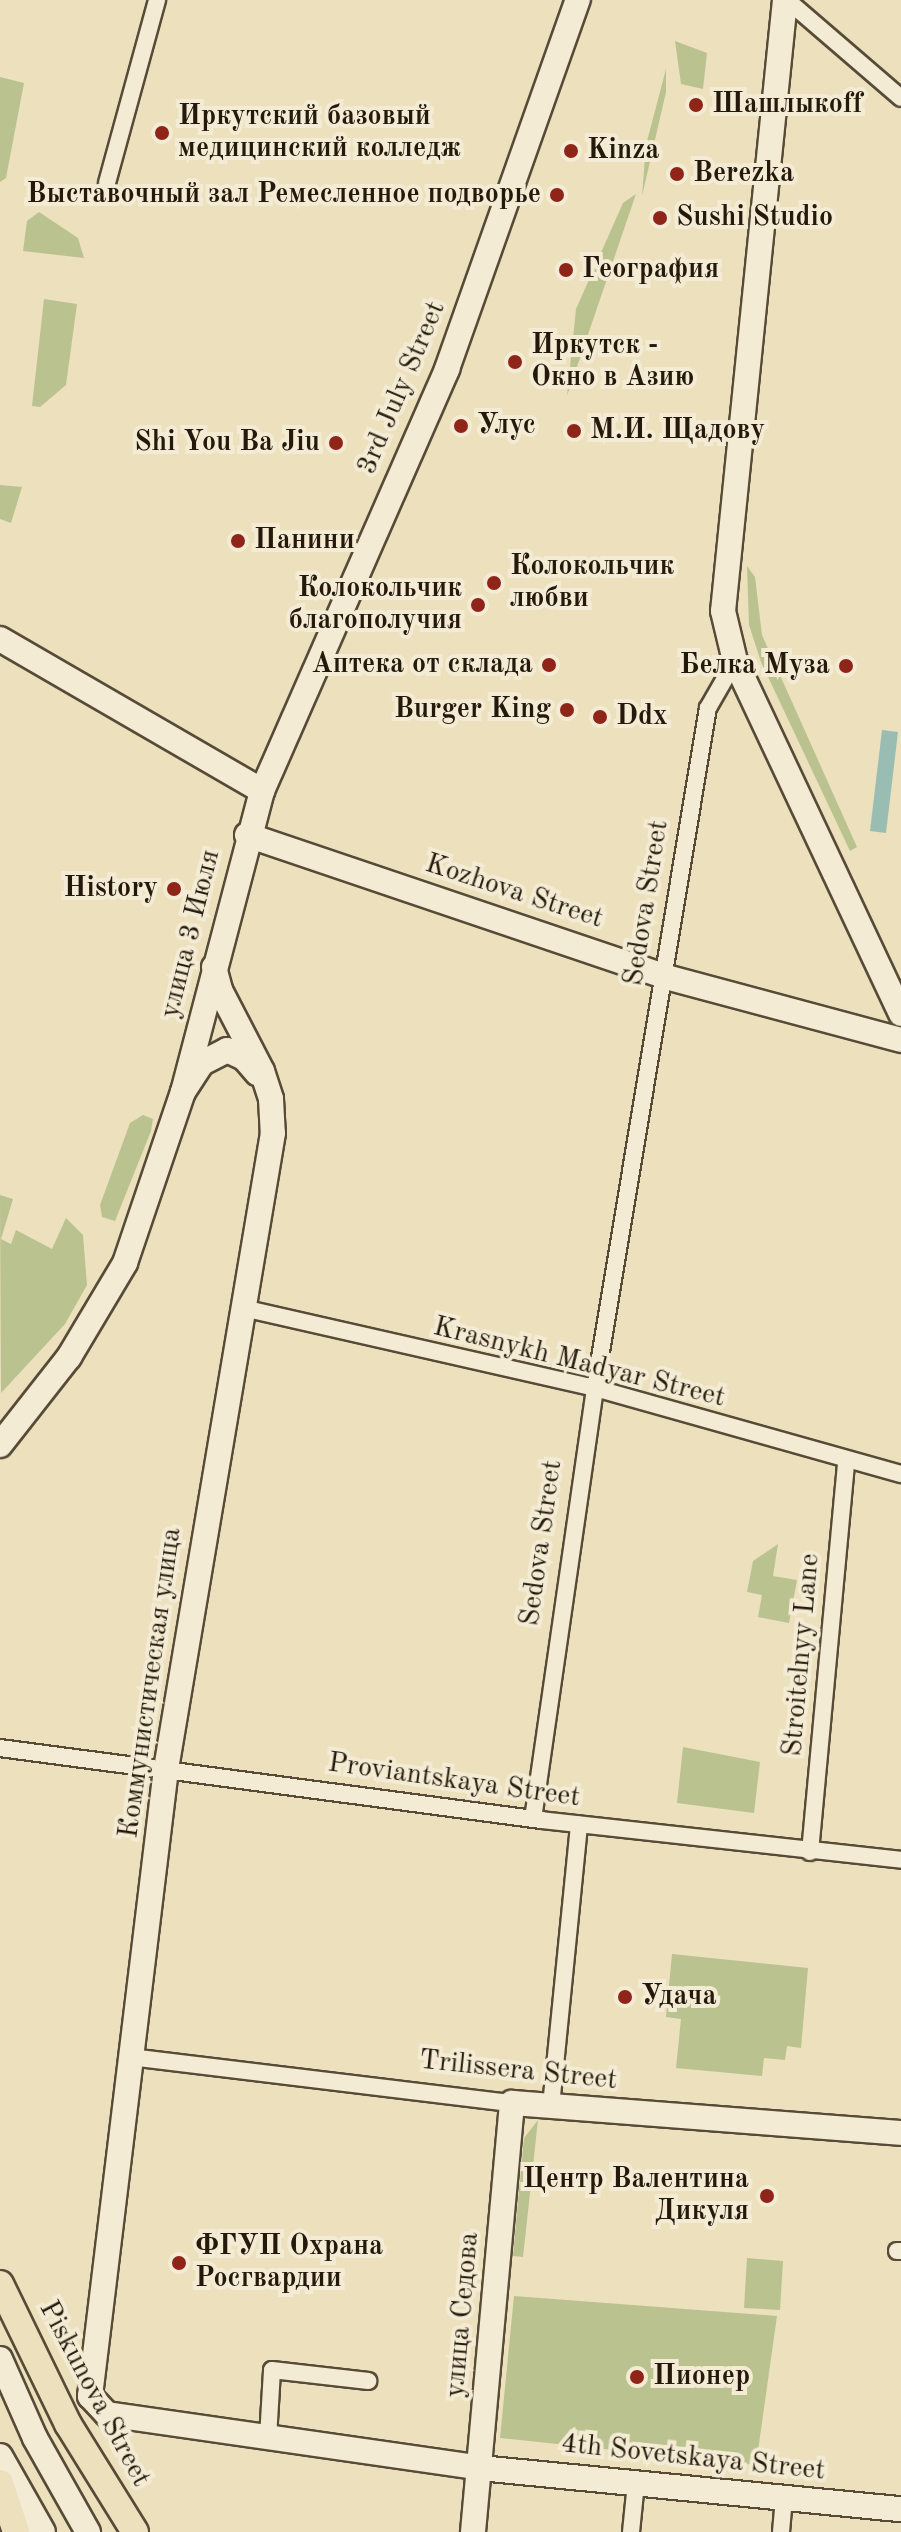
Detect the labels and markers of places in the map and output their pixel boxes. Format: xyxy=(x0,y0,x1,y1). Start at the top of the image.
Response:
place label: Шашлыкoff xyxy=(712,88,863,122)
marker: Шашлыкoff xyxy=(687,96,705,114)
place label: Иркутский базовый медицинский колледж xyxy=(178,100,461,166)
marker: Иркутский базовый медицинский колледж xyxy=(153,124,171,142)
place label: Kinza xyxy=(587,134,660,168)
marker: Kinza xyxy=(562,142,580,160)
place label: Berezka xyxy=(693,157,794,191)
marker: Berezka xyxy=(668,165,686,183)
place label: Выставочный зал Ремесленное подворье xyxy=(27,178,541,212)
marker: Выставочный зал Ремесленное подворье xyxy=(548,186,566,204)
place label: Sushi Studio xyxy=(676,201,833,235)
marker: Sushi Studio xyxy=(651,209,669,227)
place label: География xyxy=(582,253,719,287)
marker: География xyxy=(557,261,575,279)
place label: Иркутск - Окно в Азию xyxy=(531,329,694,395)
marker: Иркутск - Окно в Азию xyxy=(506,353,524,371)
place label: Улус xyxy=(477,409,536,443)
place label: М.И. Щадову xyxy=(590,414,765,448)
marker: Улус xyxy=(452,417,470,435)
marker: М.И. Щадову xyxy=(565,422,583,440)
place label: Shi You Ba Jiu xyxy=(134,426,320,460)
marker: Shi You Ba Jiu xyxy=(327,434,345,452)
place label: Панини xyxy=(254,524,355,558)
marker: Панини xyxy=(229,532,247,550)
place label: Колокольчик любви xyxy=(510,550,674,616)
place label: Колокольчик благополучия xyxy=(289,572,462,638)
marker: Колокольчик любви xyxy=(485,574,503,592)
marker: Колокольчик благополучия xyxy=(469,596,487,614)
place label: Аптека от склада xyxy=(312,648,533,682)
place label: Белка Муза xyxy=(680,649,830,683)
marker: Аптека от склада xyxy=(540,656,558,674)
marker: Белка Муза xyxy=(837,657,855,675)
place label: Burger King xyxy=(394,693,551,727)
place label: Ddx xyxy=(616,700,668,734)
marker: Burger King xyxy=(558,701,576,719)
marker: Ddx xyxy=(591,708,609,726)
place label: History xyxy=(63,872,158,906)
marker: History xyxy=(165,880,183,898)
place label: Удача xyxy=(641,1980,717,2014)
marker: Удача xyxy=(616,1988,634,2006)
place label: Центр Валентина Дикуля xyxy=(523,2163,749,2229)
marker: Центр Валентина Дикуля xyxy=(756,2185,778,2207)
place label: ФГУП Охрана Росгвардии xyxy=(195,2230,383,2296)
marker: ФГУП Охрана Росгвардии xyxy=(170,2254,188,2272)
place label: Пионер xyxy=(653,2360,750,2394)
marker: Пионер xyxy=(628,2368,646,2386)

